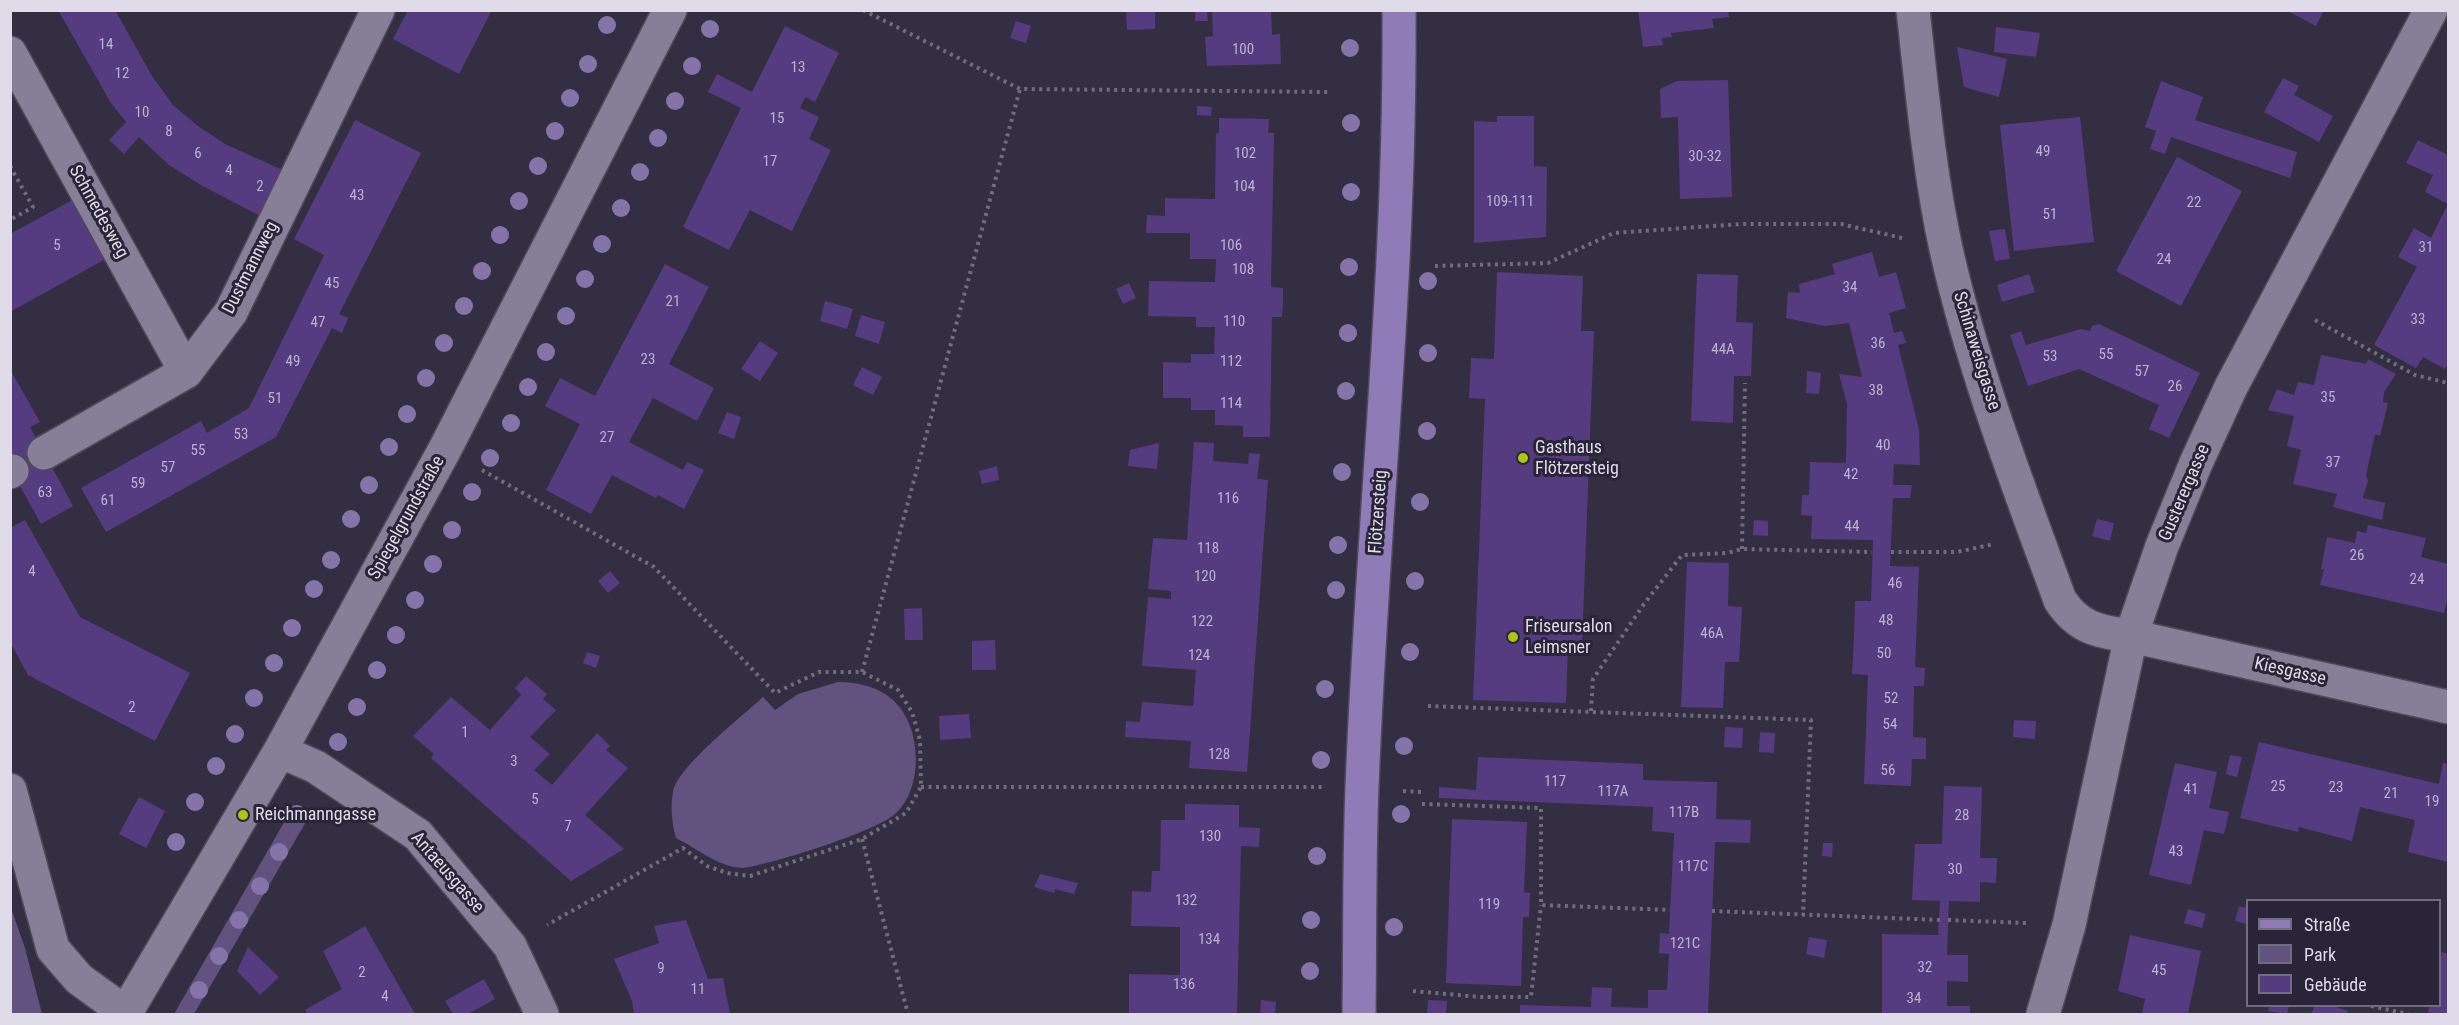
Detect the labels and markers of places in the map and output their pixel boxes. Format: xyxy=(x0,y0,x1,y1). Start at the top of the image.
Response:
place label: Gasthaus Flötzersteig xyxy=(1535,437,1619,480)
marker: Gasthaus Flötzersteig xyxy=(1516,451,1530,465)
place label: Friseursalon Leimsner xyxy=(1525,616,1613,658)
marker: Friseursalon Leimsner xyxy=(1506,630,1520,644)
place label: Reichmanngasse xyxy=(255,804,376,826)
marker: Reichmanngasse xyxy=(236,808,250,822)

